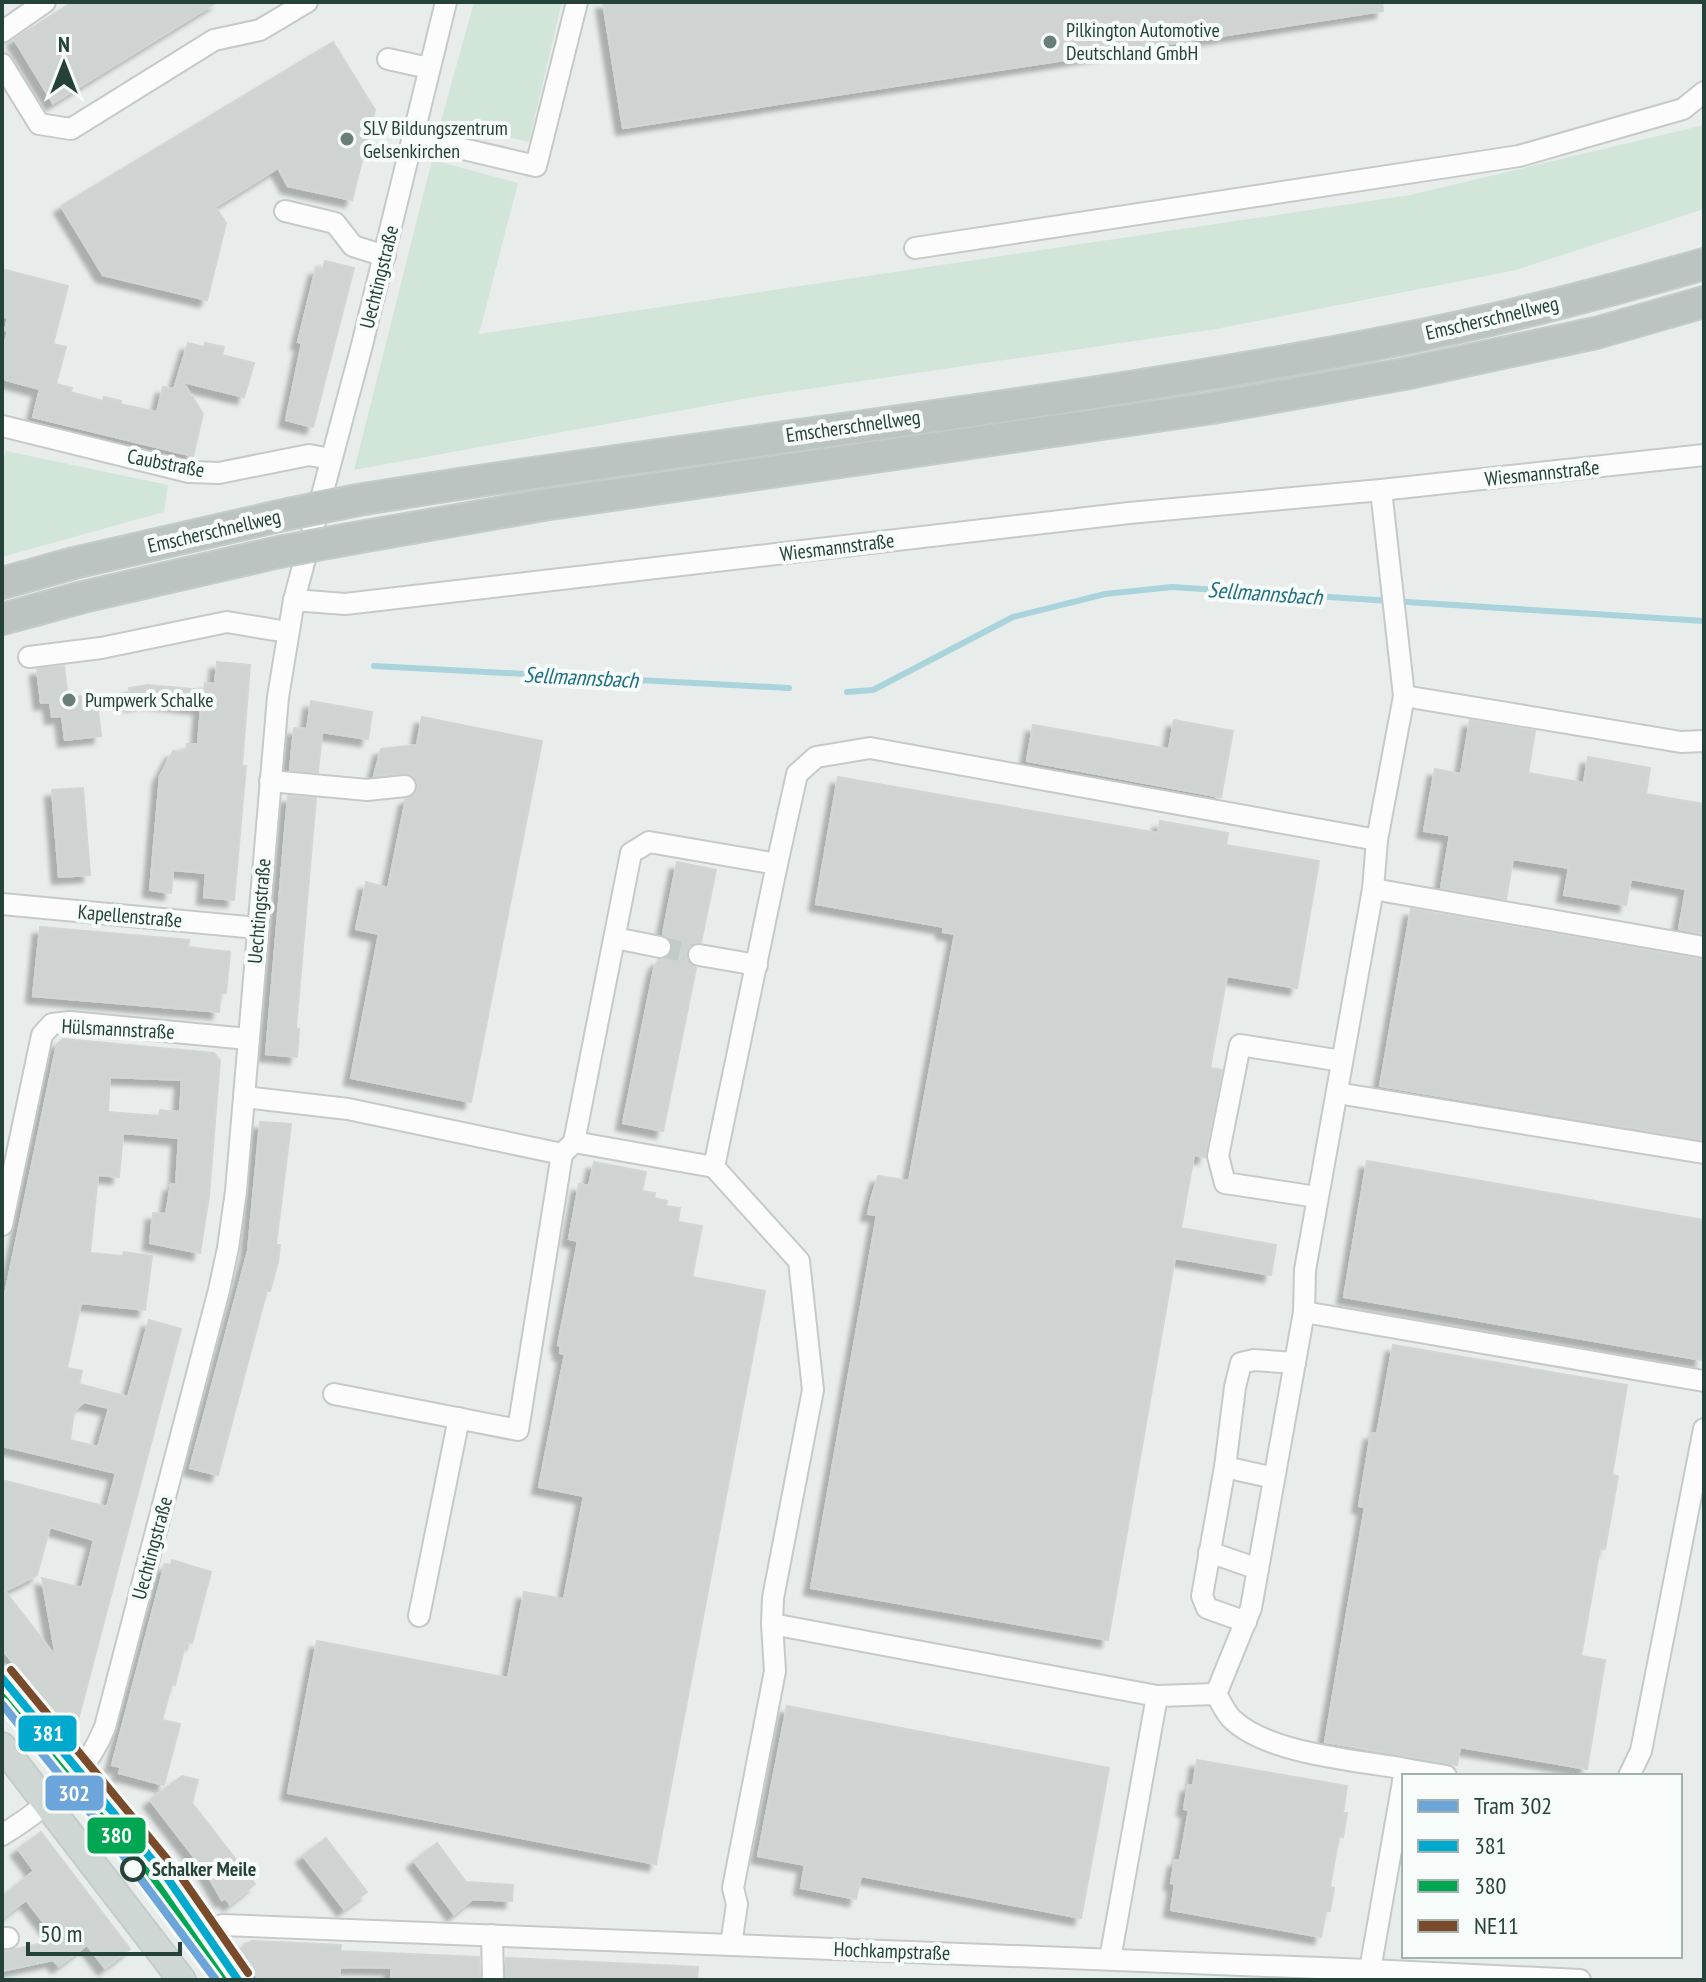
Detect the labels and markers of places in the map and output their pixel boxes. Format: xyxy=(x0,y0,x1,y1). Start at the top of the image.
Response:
place label: Pilkington Automotive Deutschland GmbH xyxy=(1066,17,1220,66)
marker: Pilkington Automotive Deutschland GmbH xyxy=(1041,33,1059,51)
place label: SLV Bildungszentrum Gelsenkirchen xyxy=(363,115,508,164)
marker: SLV Bildungszentrum Gelsenkirchen xyxy=(338,130,356,148)
place label: Pumpwerk Schalke xyxy=(85,687,214,713)
marker: Pumpwerk Schalke xyxy=(60,691,78,709)
place label: Schalker Meile xyxy=(152,1856,256,1882)
marker: Schalker Meile xyxy=(121,1857,145,1881)

